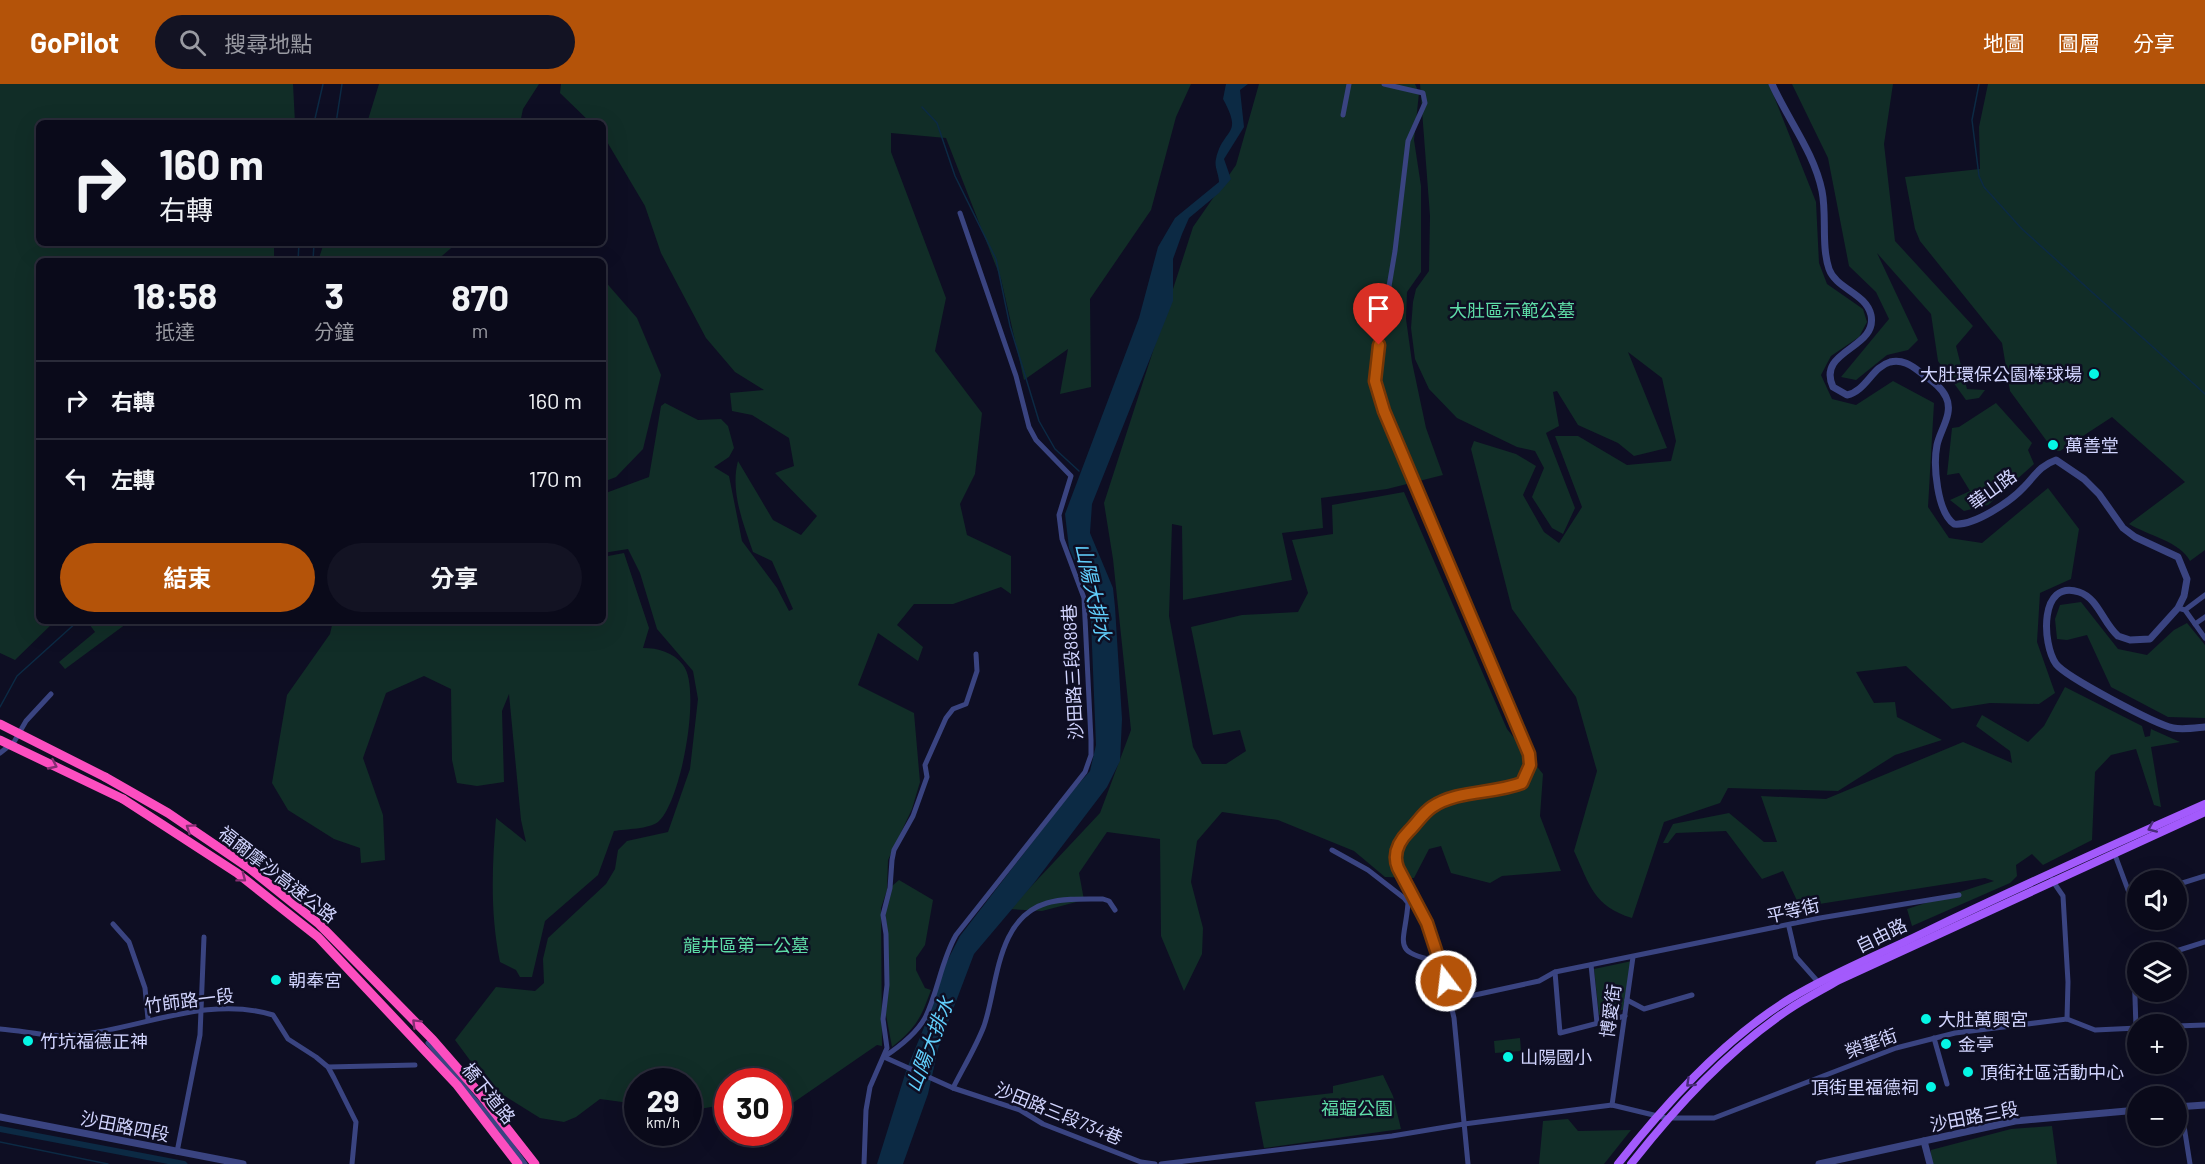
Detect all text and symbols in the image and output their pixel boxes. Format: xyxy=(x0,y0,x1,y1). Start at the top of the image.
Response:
search box xyxy=(155,15,575,69)
text: GoPilot xyxy=(30,25,119,59)
icon: search xyxy=(176,26,209,59)
text: 搜尋地點 xyxy=(224,30,312,56)
text: 地圖 xyxy=(1983,30,2025,55)
text: 圖層 xyxy=(2058,30,2100,55)
text: 分享 xyxy=(2133,30,2175,55)
text: 160 m xyxy=(159,138,264,188)
icon: right xyxy=(60,144,138,222)
text: 右轉 xyxy=(159,193,213,225)
text: 18:58 xyxy=(133,273,217,316)
text: 3 xyxy=(324,273,344,316)
text: 870 xyxy=(451,275,509,318)
pin xyxy=(1353,283,1404,345)
icon: arrive xyxy=(1362,292,1395,325)
park label: 大肚區示範公墓 xyxy=(1449,299,1575,321)
text: m xyxy=(472,318,488,342)
text: 抵達 xyxy=(155,319,195,343)
text: 分鐘 xyxy=(314,319,354,343)
place label: 大肚環保公園棒球場 xyxy=(1920,363,2082,385)
marker: 大肚環保公園棒球場 xyxy=(2087,367,2101,381)
icon: right xyxy=(60,384,93,417)
text: 160 m xyxy=(528,387,582,413)
text: 右轉 xyxy=(111,388,155,414)
place label: 萬善堂 xyxy=(2065,434,2119,456)
marker: 萬善堂 xyxy=(2046,438,2060,452)
icon: left xyxy=(60,462,93,495)
street label: 華山路 xyxy=(1964,464,2020,514)
text: 170 m xyxy=(529,465,582,491)
text: 左轉 xyxy=(111,466,155,492)
water label: 山陽大排水 xyxy=(1071,541,1117,644)
button: 結束 xyxy=(60,543,315,612)
button: 分享 xyxy=(327,543,582,612)
street label: 沙田路三段888巷 xyxy=(1057,603,1087,741)
one-way arrow xyxy=(46,758,57,770)
one-way arrow xyxy=(2147,820,2158,832)
street label: 福爾摩沙高速公路 xyxy=(214,821,342,927)
one-way arrow xyxy=(185,824,196,835)
one-way arrow xyxy=(235,870,246,881)
map controls xyxy=(2127,870,2187,1146)
button: sound xyxy=(2127,870,2187,930)
street label: 平等街 xyxy=(1764,893,1822,927)
street label: 自由路 xyxy=(1852,913,1910,957)
park label: 龍井區第一公墓 xyxy=(683,934,809,956)
button: layers xyxy=(2127,942,2187,1002)
position arrow xyxy=(1414,949,1478,1013)
place label: 朝奉宮 xyxy=(288,969,342,991)
marker: 朝奉宮 xyxy=(269,973,283,987)
street label: 博愛街 xyxy=(1595,983,1625,1039)
street label: 竹師路一段 xyxy=(143,984,235,1016)
water label: 山陽大排水 xyxy=(900,992,958,1095)
place label: 大肚萬興宮 xyxy=(1938,1008,2028,1030)
marker: 大肚萬興宮 xyxy=(1919,1012,1933,1026)
button: + xyxy=(2127,1014,2187,1074)
one-way arrow xyxy=(412,1019,422,1030)
street label: 榮華街 xyxy=(1842,1023,1900,1063)
place label: 竹坑福德正神 xyxy=(40,1030,148,1052)
place label: 金亭 xyxy=(1958,1033,1994,1055)
marker: 竹坑福德正神 xyxy=(21,1034,35,1048)
marker: 金亭 xyxy=(1939,1037,1953,1051)
place label: 山陽國小 xyxy=(1520,1046,1592,1068)
marker: 山陽國小 xyxy=(1501,1050,1515,1064)
street label: 橋下道路 xyxy=(458,1058,520,1128)
place label: 頂街社區活動中心 xyxy=(1980,1061,2124,1083)
marker: 頂街社區活動中心 xyxy=(1961,1065,1975,1079)
speed limit sign: 30 xyxy=(714,1068,792,1146)
one-way arrow xyxy=(1686,1075,1697,1086)
place label: 頂街里福德祠 xyxy=(1811,1076,1919,1098)
street label: 沙田路三段734巷 xyxy=(992,1077,1126,1149)
marker: 頂街里福德祠 xyxy=(1924,1080,1938,1094)
text: 29 xyxy=(647,1082,679,1118)
button: − xyxy=(2127,1086,2187,1146)
park label: 福蝠公園 xyxy=(1321,1097,1393,1119)
street label: 沙田路三段 xyxy=(1928,1097,2020,1135)
street label: 沙田路四段 xyxy=(79,1107,171,1145)
text: km/h xyxy=(646,1113,680,1131)

